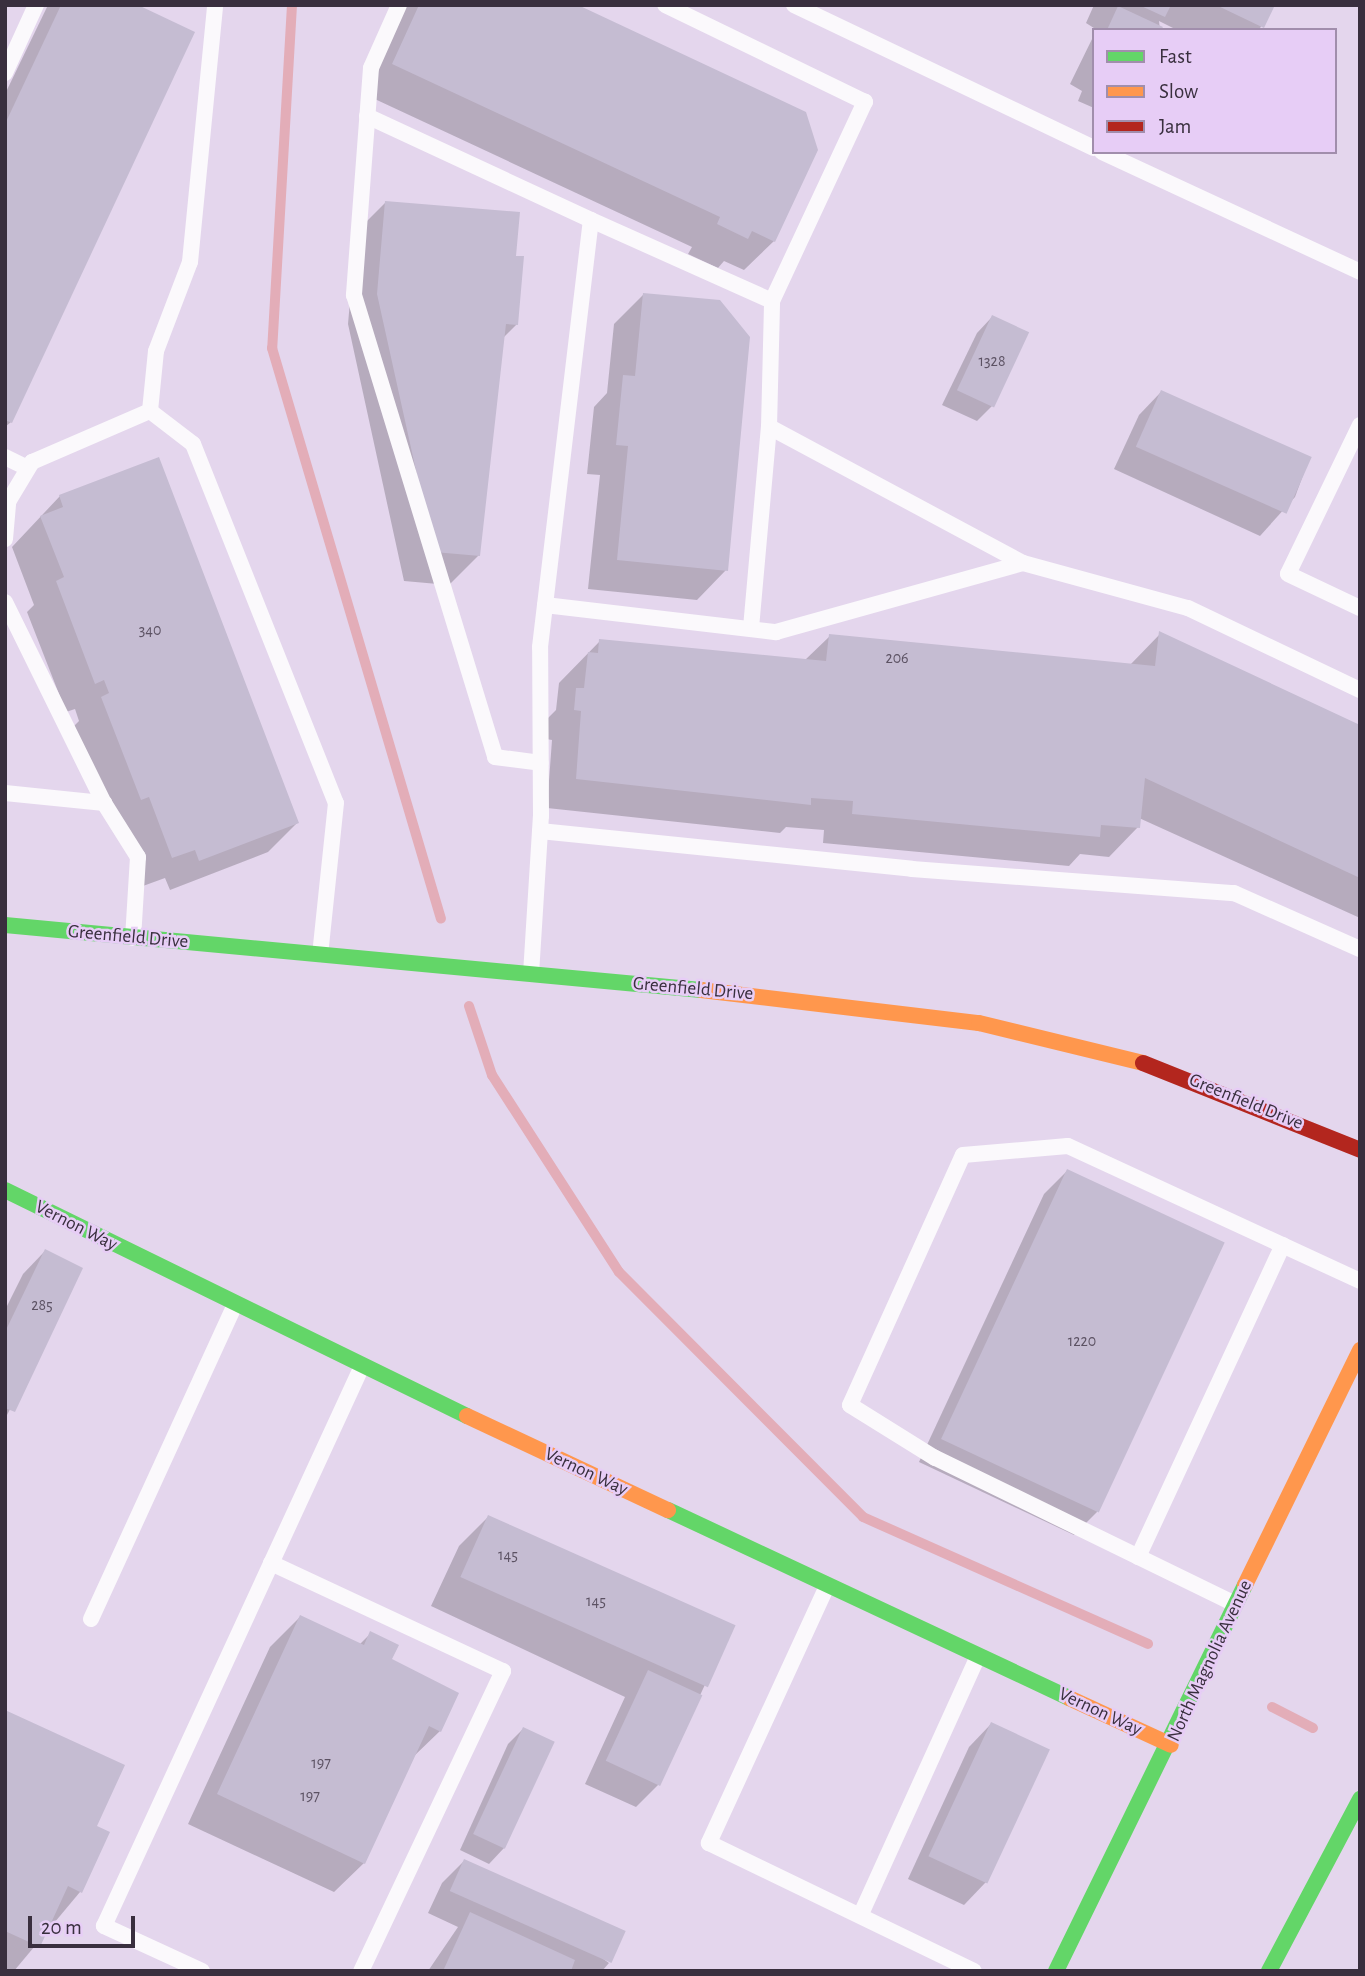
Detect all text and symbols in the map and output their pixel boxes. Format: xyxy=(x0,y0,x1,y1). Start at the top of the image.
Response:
legend xyxy=(1092,28,1337,154)
text: Fast xyxy=(1159,46,1192,67)
text: Slow xyxy=(1159,81,1198,102)
text: Jam xyxy=(1159,116,1191,137)
house number: 1328 xyxy=(979,351,1005,371)
house number: 340 xyxy=(139,620,161,640)
house number: 206 xyxy=(885,648,909,668)
street label: Greenfield Drive xyxy=(67,920,189,954)
street label: Greenfield Drive xyxy=(632,972,754,1006)
street label: Greenfield Drive xyxy=(1186,1069,1306,1135)
street label: Vernon Way xyxy=(31,1196,121,1256)
house number: 285 xyxy=(31,1295,53,1315)
house number: 1220 xyxy=(1068,1331,1096,1351)
street label: Vernon Way xyxy=(541,1443,631,1501)
house number: 145 xyxy=(498,1545,518,1565)
street label: North Magnolia Avenue xyxy=(1163,1577,1257,1745)
house number: 145 xyxy=(586,1591,606,1611)
street label: Vernon Way xyxy=(1055,1683,1145,1741)
house number: 197 xyxy=(311,1753,331,1773)
house number: 197 xyxy=(300,1786,320,1806)
scale bar xyxy=(32,1902,138,1946)
text: 20 m xyxy=(41,1917,82,1938)

